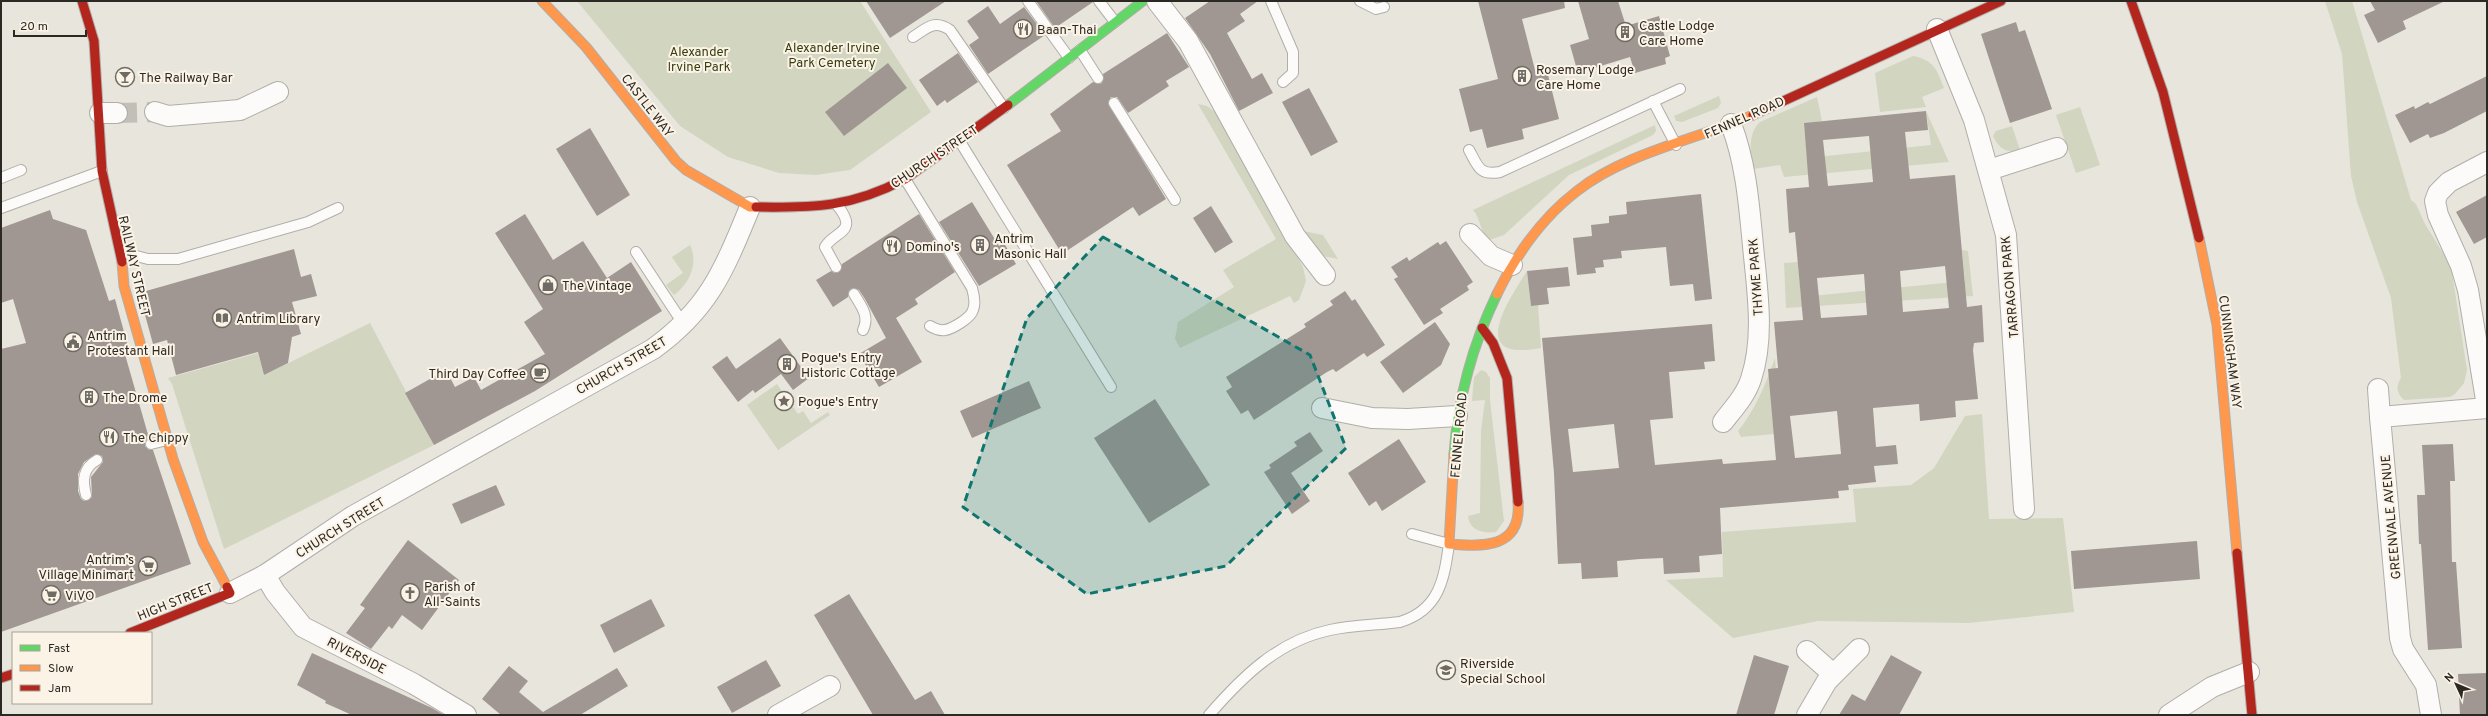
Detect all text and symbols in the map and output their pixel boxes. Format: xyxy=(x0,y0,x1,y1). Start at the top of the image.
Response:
scale bar xyxy=(14,12,86,38)
restaurant icon: Baan-Thai xyxy=(1012,18,1034,40)
text: 20 m xyxy=(20,19,48,35)
place label: Castle Lodge Care Home xyxy=(1639,19,1715,50)
building icon: Castle Lodge Care Home xyxy=(1614,21,1636,43)
place label: Baan-Thai xyxy=(1037,23,1097,39)
park label: Alexander Irvine Park Cemetery xyxy=(784,41,880,72)
park label: Alexander Irvine Park xyxy=(667,45,731,76)
place label: Rosemary Lodge Care Home xyxy=(1536,63,1634,94)
building icon: Rosemary Lodge Care Home xyxy=(1511,65,1533,87)
bar icon: The Railway Bar xyxy=(114,66,136,88)
place label: The Railway Bar xyxy=(139,71,233,87)
street label: CASTLE WAY xyxy=(617,71,676,141)
street label: FENNEL ROAD xyxy=(1702,94,1787,144)
street label: CHURCH STREET xyxy=(888,122,982,193)
street label: RAILWAY STREET xyxy=(114,214,152,319)
place label: Antrim Masonic Hall xyxy=(994,232,1067,263)
building icon: Antrim Masonic Hall xyxy=(969,234,991,256)
restaurant icon: Domino's xyxy=(881,235,903,257)
street label: TARRAGON PARK xyxy=(1999,235,2023,339)
street label: THYME PARK xyxy=(1746,237,1768,316)
place label: Domino's xyxy=(906,240,960,256)
shop icon: The Vintage xyxy=(537,274,559,296)
place label: The Vintage xyxy=(562,279,632,295)
street label: CUNNINGHAM WAY xyxy=(2214,294,2244,410)
library icon: Antrim Library xyxy=(211,307,233,329)
place label: Antrim Library xyxy=(236,312,320,328)
place label: Antrim Protestant Hall xyxy=(87,329,174,360)
public building icon: Antrim Protestant Hall xyxy=(62,331,84,353)
street label: CHURCH STREET xyxy=(574,334,670,399)
place label: Pogue's Entry Historic Cottage xyxy=(801,351,896,382)
building icon: Pogue's Entry Historic Cottage xyxy=(776,353,798,375)
cafe icon: Third Day Coffee xyxy=(529,362,551,384)
place label: Third Day Coffee xyxy=(429,367,526,383)
building icon: The Drome xyxy=(78,386,100,408)
place icon: Pogue's Entry xyxy=(773,390,795,412)
place label: The Drome xyxy=(103,391,167,407)
street label: FENNEL ROAD xyxy=(1448,392,1472,479)
place label: Pogue's Entry xyxy=(798,395,879,411)
restaurant icon: The Chippy xyxy=(98,426,120,448)
place label: The Chippy xyxy=(123,431,189,447)
street label: GREENVALE AVENUE xyxy=(2379,454,2405,580)
street label: CHURCH STREET xyxy=(294,495,389,563)
place label: Antrim’s Village Minimart xyxy=(38,553,134,584)
supermarket icon: Antrim’s Village Minimart xyxy=(137,555,159,577)
street label: HIGH STREET xyxy=(135,580,216,625)
place label: Parish of All-Saints xyxy=(424,580,481,611)
church icon: Parish of All-Saints xyxy=(399,582,421,604)
supermarket icon: ViVO xyxy=(40,584,62,606)
place label: ViVO xyxy=(65,589,95,605)
legend xyxy=(12,632,152,704)
street label: RIVERSIDE xyxy=(324,635,389,679)
text: Fast xyxy=(48,641,70,657)
place label: Riverside Special School xyxy=(1460,657,1545,688)
school or university icon: Riverside Special School xyxy=(1435,659,1457,681)
text: Slow xyxy=(48,661,74,677)
north arrow xyxy=(2436,664,2476,704)
text: N xyxy=(2442,670,2457,685)
text: Jam xyxy=(48,681,71,697)

